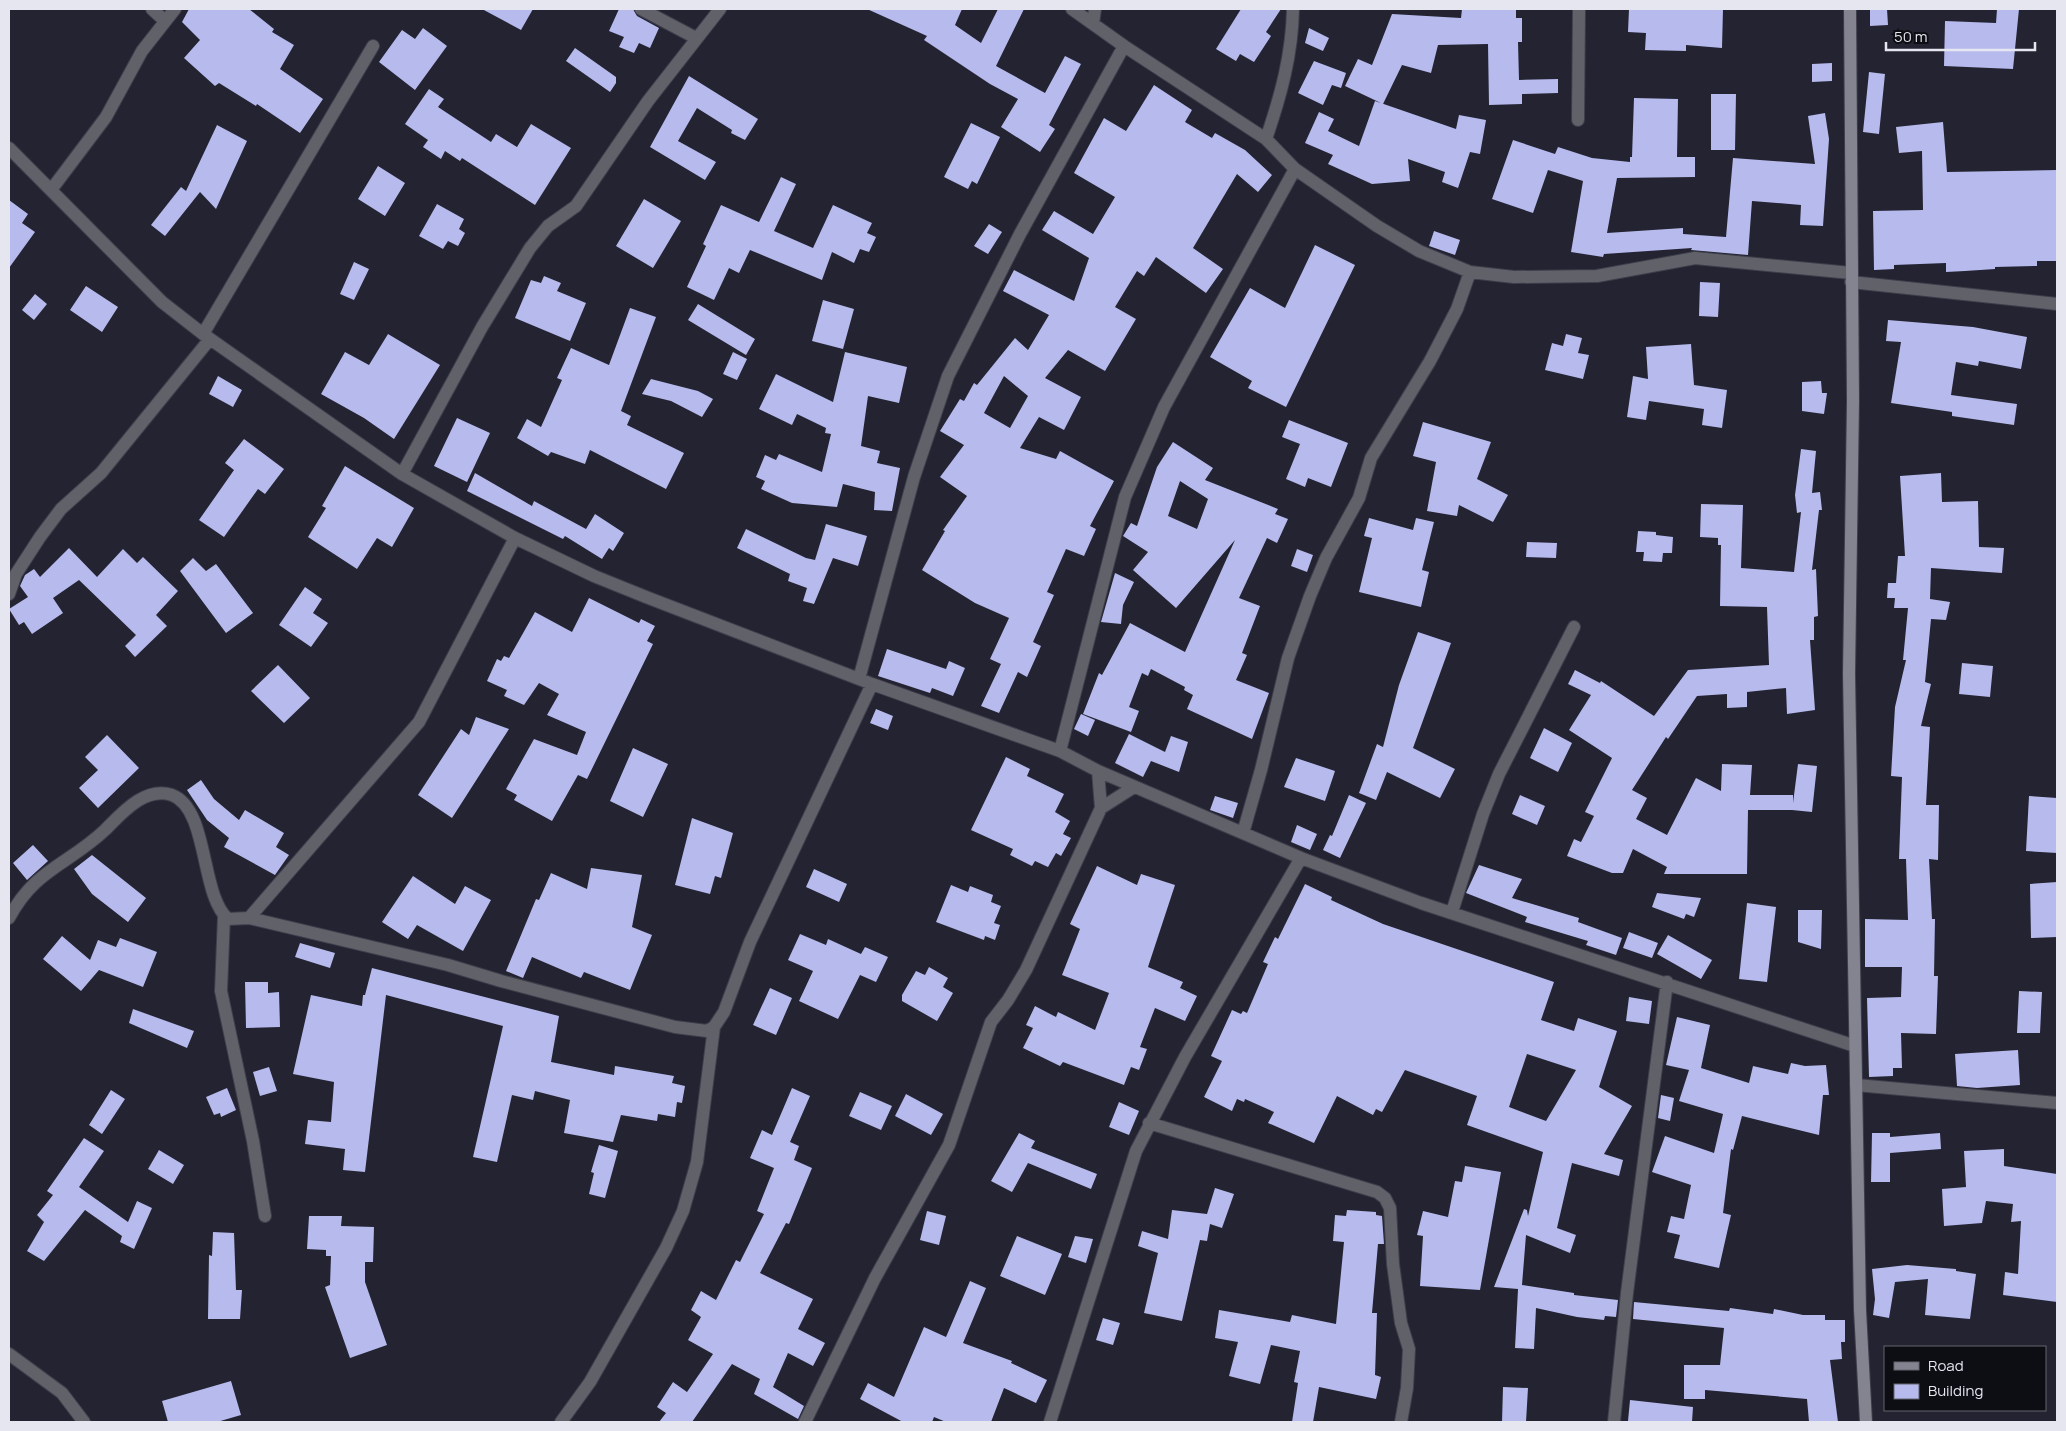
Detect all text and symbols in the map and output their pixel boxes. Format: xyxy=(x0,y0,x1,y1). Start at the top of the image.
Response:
scale bar xyxy=(1886,20,2035,52)
text: 50 m xyxy=(1894,26,1928,47)
legend xyxy=(1884,1346,2046,1411)
text: Road xyxy=(1928,1355,1964,1376)
text: Building xyxy=(1928,1380,1983,1401)

